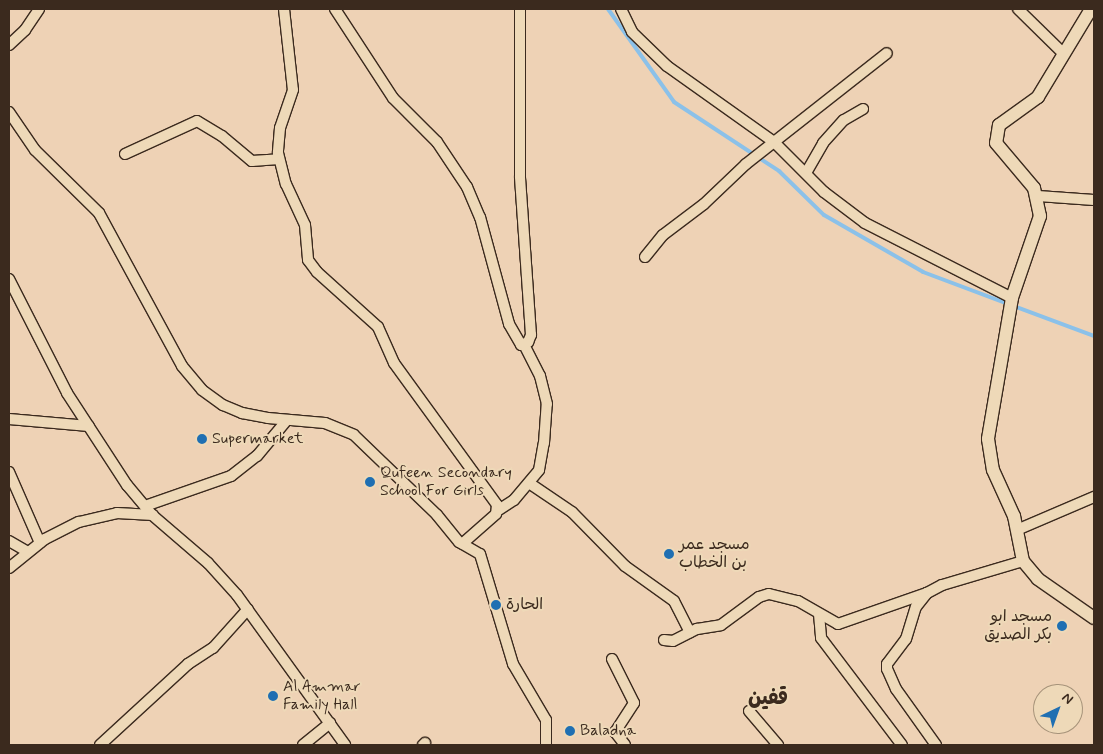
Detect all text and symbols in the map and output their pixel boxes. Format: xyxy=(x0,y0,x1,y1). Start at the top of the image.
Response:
place label: Supermarket xyxy=(212,429,303,449)
marker: Supermarket xyxy=(196,433,208,445)
place label: Qufeen Secondary School For Girls xyxy=(380,463,512,501)
marker: Qufeen Secondary School For Girls xyxy=(364,476,376,488)
place label: مسجد عمر بن الخطاب xyxy=(679,535,750,573)
marker: مسجد عمر بن الخطاب xyxy=(663,548,675,560)
place label: الحارة xyxy=(506,595,543,615)
marker: الحارة xyxy=(490,599,502,611)
place label: مسجد ابو بكر الصديق xyxy=(984,607,1052,645)
marker: مسجد ابو بكر الصديق xyxy=(1056,620,1068,632)
place label: Al Ammar Family Hall xyxy=(283,677,359,715)
north arrow xyxy=(1033,684,1083,734)
district label: قفين xyxy=(748,685,788,711)
text: N xyxy=(1058,689,1077,708)
marker: Al Ammar Family Hall xyxy=(267,690,279,702)
place label: Baladna xyxy=(580,721,636,741)
marker: Baladna xyxy=(564,725,576,737)

